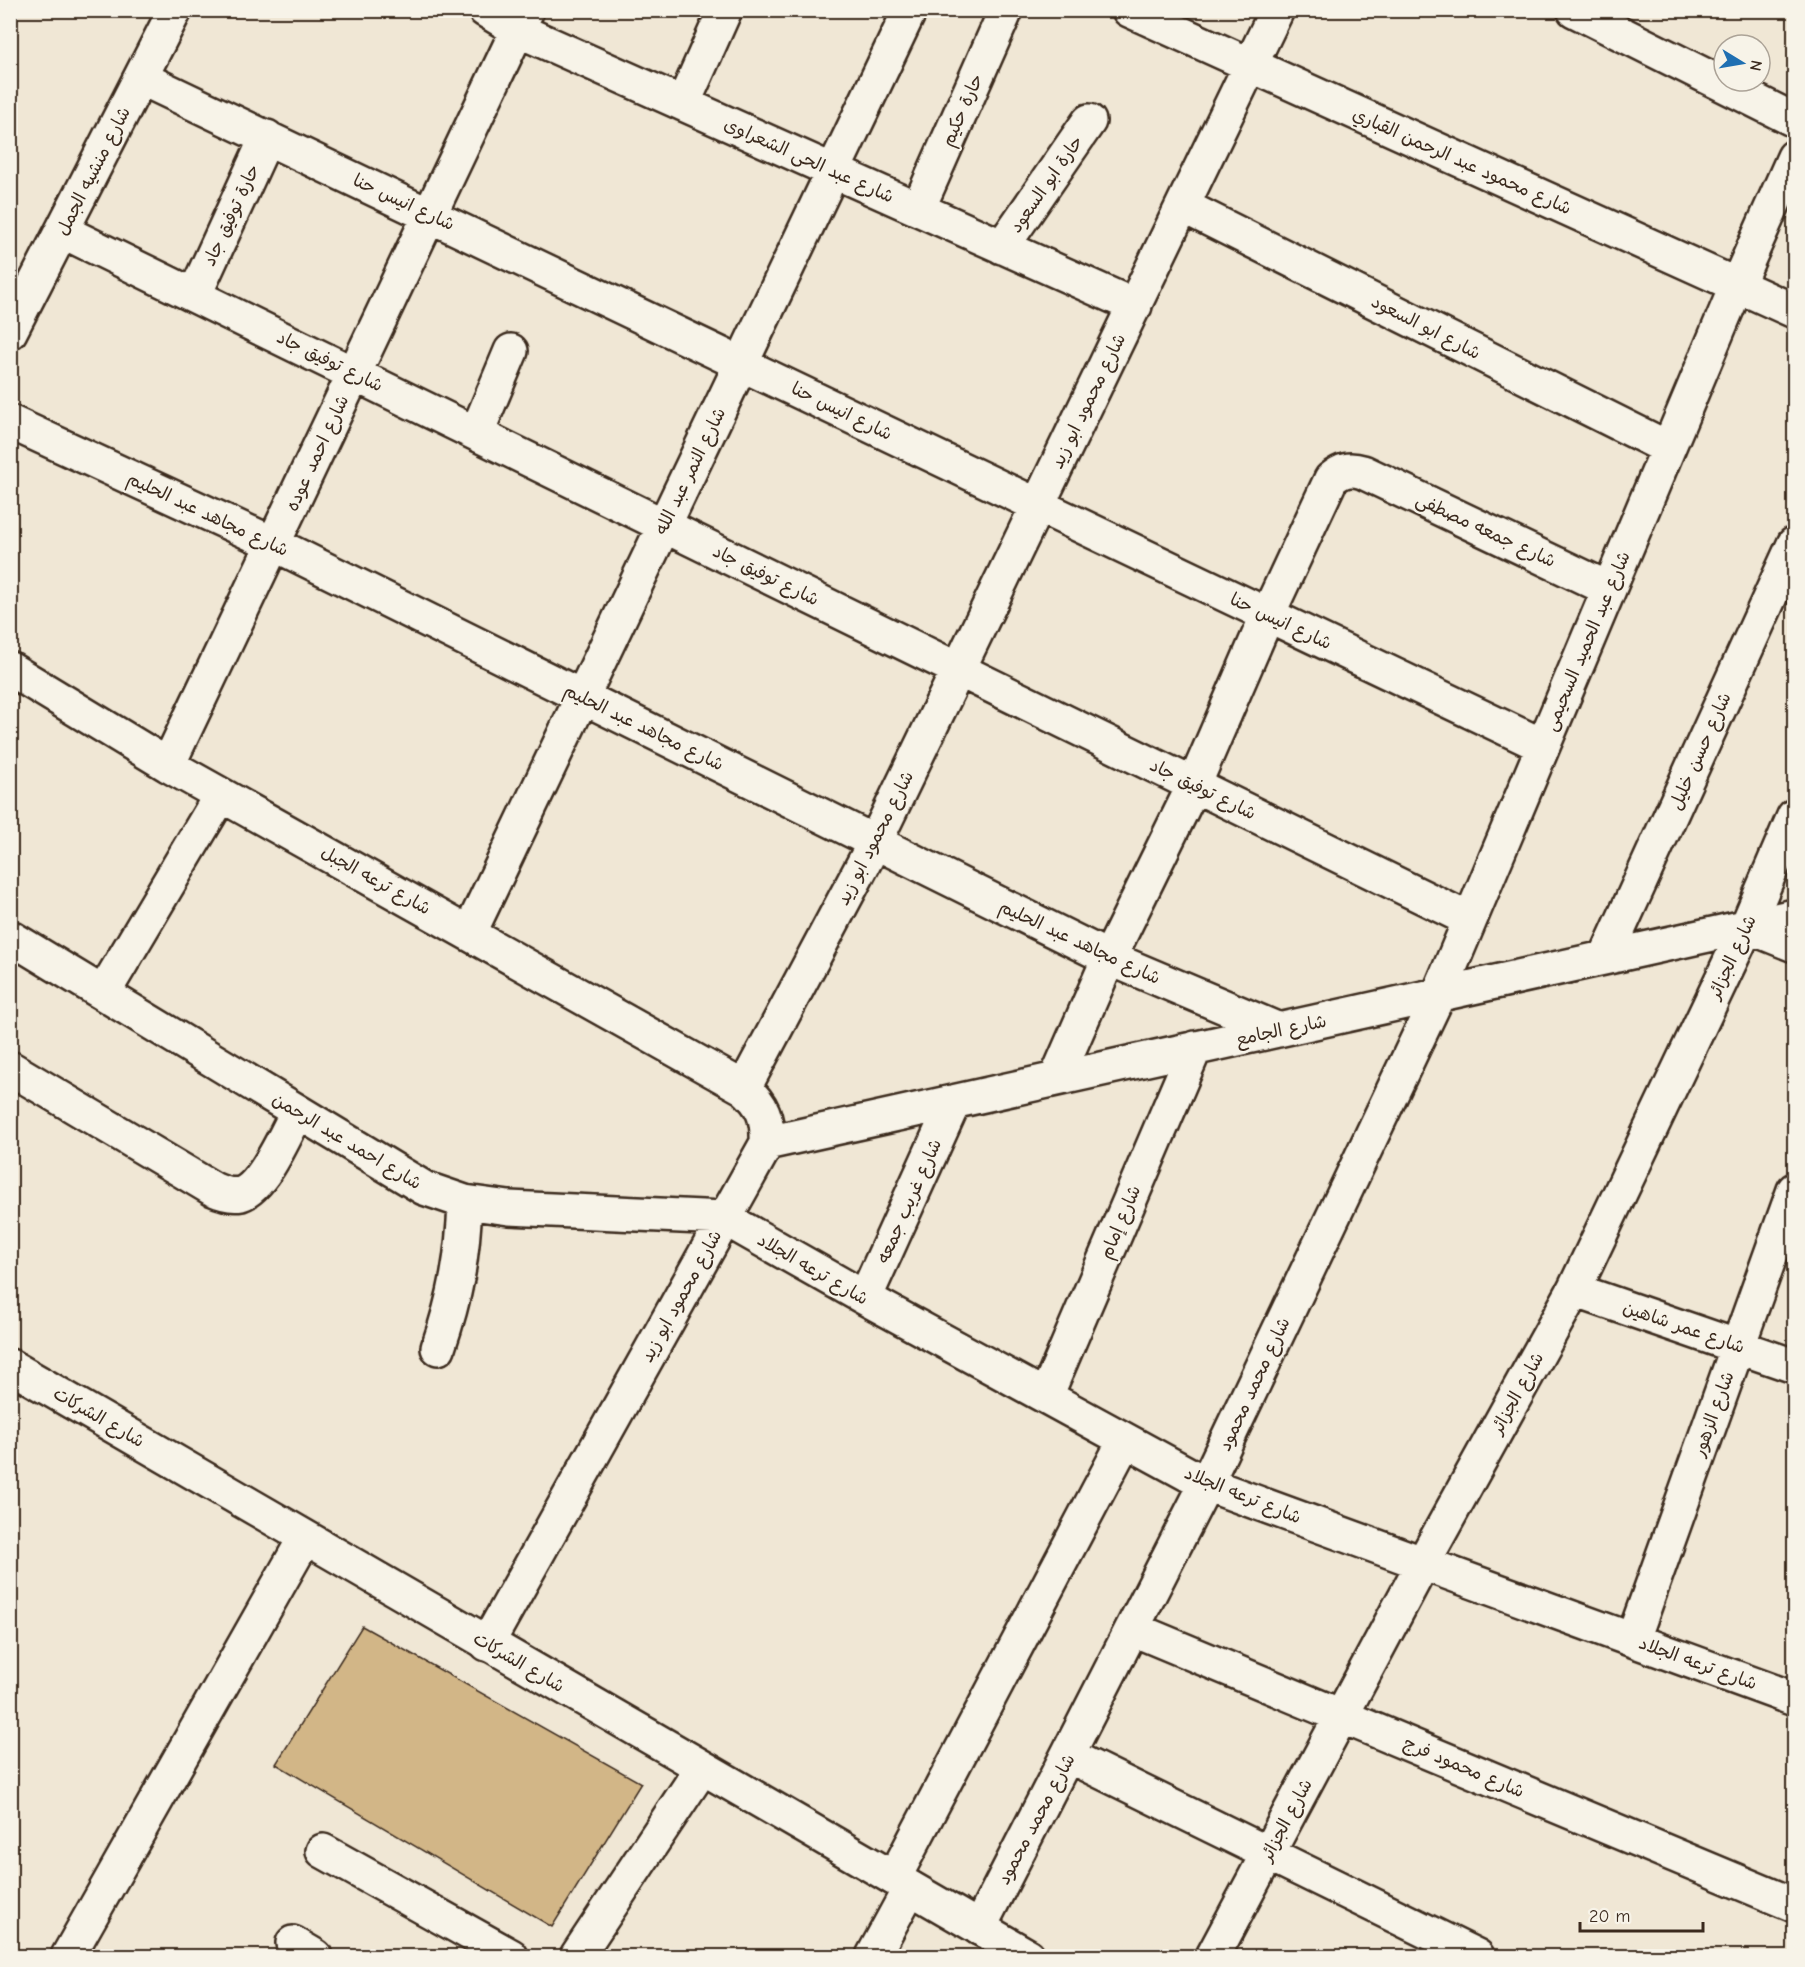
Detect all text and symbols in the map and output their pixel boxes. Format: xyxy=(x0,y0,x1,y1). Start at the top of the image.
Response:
north arrow xyxy=(1712,33,1772,93)
text: N xyxy=(1746,59,1766,73)
street label: حارة حكيم xyxy=(937,71,990,151)
street label: شارع منشيه الجمل xyxy=(52,103,136,240)
street label: شارع محمود عبد الرحمن القباري xyxy=(1348,104,1574,221)
street label: شارع عبد الحى الشعراوى xyxy=(720,114,897,208)
street label: حارة ابو السعود xyxy=(1005,132,1088,238)
street label: حارة توفيق جاد xyxy=(199,161,264,269)
street label: شارع انيس حنا xyxy=(349,170,458,236)
street label: شارع ابو السعود xyxy=(1367,291,1484,365)
street label: شارع توفيق جاد xyxy=(273,327,386,397)
street label: شارع محمود ابو زيد xyxy=(1047,330,1131,473)
street label: شارع انيس حنا xyxy=(787,378,896,446)
street label: شارع احمد عوده xyxy=(281,392,354,515)
street label: شارع النمر عبد الله xyxy=(651,404,731,539)
street label: شارع مجاهد عبد الحليم xyxy=(123,468,292,564)
street label: شارع جمعه مصطفى xyxy=(1412,489,1559,573)
street label: شارع توفيق جاد xyxy=(709,541,822,611)
street label: شارع عبد الحميد السحيمى xyxy=(1540,548,1636,735)
street label: شارع انيس حنا xyxy=(1226,589,1335,655)
street label: شارع مجاهد عبد الحليم xyxy=(559,680,727,778)
street label: شارع حسن خليل xyxy=(1665,689,1737,814)
street label: شارع توفيق جاد xyxy=(1146,755,1259,825)
street label: شارع محمود ابو زيد xyxy=(833,768,919,909)
street label: شارع ترعه الجبل xyxy=(317,842,434,920)
street label: شارع مجاهد عبد الحليم xyxy=(995,896,1164,992)
street label: شارع الجزائر xyxy=(1703,912,1762,1005)
street label: شارع الجامع xyxy=(1234,1011,1329,1052)
street label: شارع احمد عبد الرحمن xyxy=(268,1089,425,1195)
street label: شارع غريب جمعه xyxy=(873,1136,947,1267)
street label: شارع إمام xyxy=(1096,1182,1148,1263)
street label: شارع محمود ابو زيد xyxy=(636,1227,727,1366)
street label: شارع ترعه الجلاد xyxy=(753,1229,872,1310)
street label: شارع عمر شاهين xyxy=(1620,1297,1747,1359)
street label: شارع محمد محمود xyxy=(1214,1314,1295,1455)
street label: شارع الجزائر xyxy=(1485,1349,1549,1440)
street label: شارع الزهور xyxy=(1688,1369,1740,1461)
street label: شارع الشركات xyxy=(49,1383,148,1453)
street label: شارع ترعه الجلاد xyxy=(1181,1462,1304,1529)
street label: شارع الشركات xyxy=(469,1628,568,1698)
street label: شارع ترعه الجلاد xyxy=(1636,1632,1760,1695)
street label: شارع محمود فرج xyxy=(1400,1733,1527,1803)
street label: شارع محمد محمود xyxy=(993,1750,1081,1889)
street label: شارع الجزائر xyxy=(1255,1776,1318,1867)
scale bar xyxy=(1580,1895,1703,1933)
text: 20 m xyxy=(1589,1906,1630,1927)

